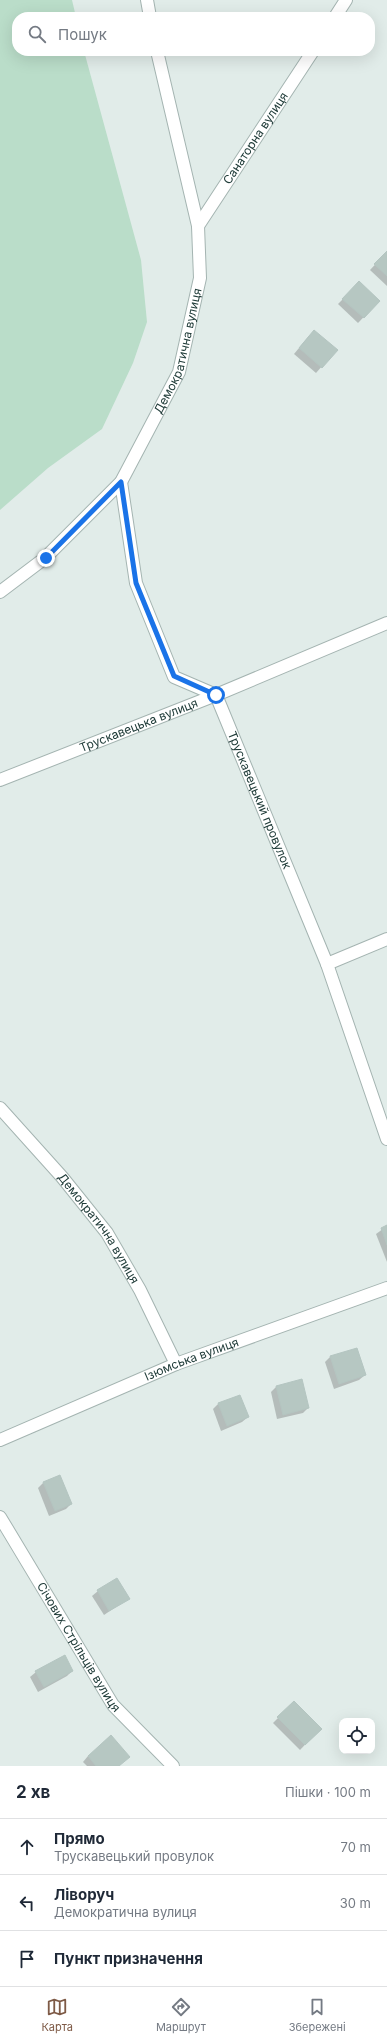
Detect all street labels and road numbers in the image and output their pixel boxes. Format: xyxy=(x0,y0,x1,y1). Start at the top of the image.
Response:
street label: Санаторна вулиця xyxy=(219,89,291,187)
street label: Демократична вулиця xyxy=(150,287,205,416)
street label: Трускавецька вулиця xyxy=(77,695,200,755)
street label: Трускавецький провулок xyxy=(225,729,295,872)
street label: Демократична вулиця xyxy=(55,1170,143,1286)
street label: Ізюмська вулиця xyxy=(142,1334,241,1384)
street label: Січових Стрільців вулиця xyxy=(34,1579,124,1715)

